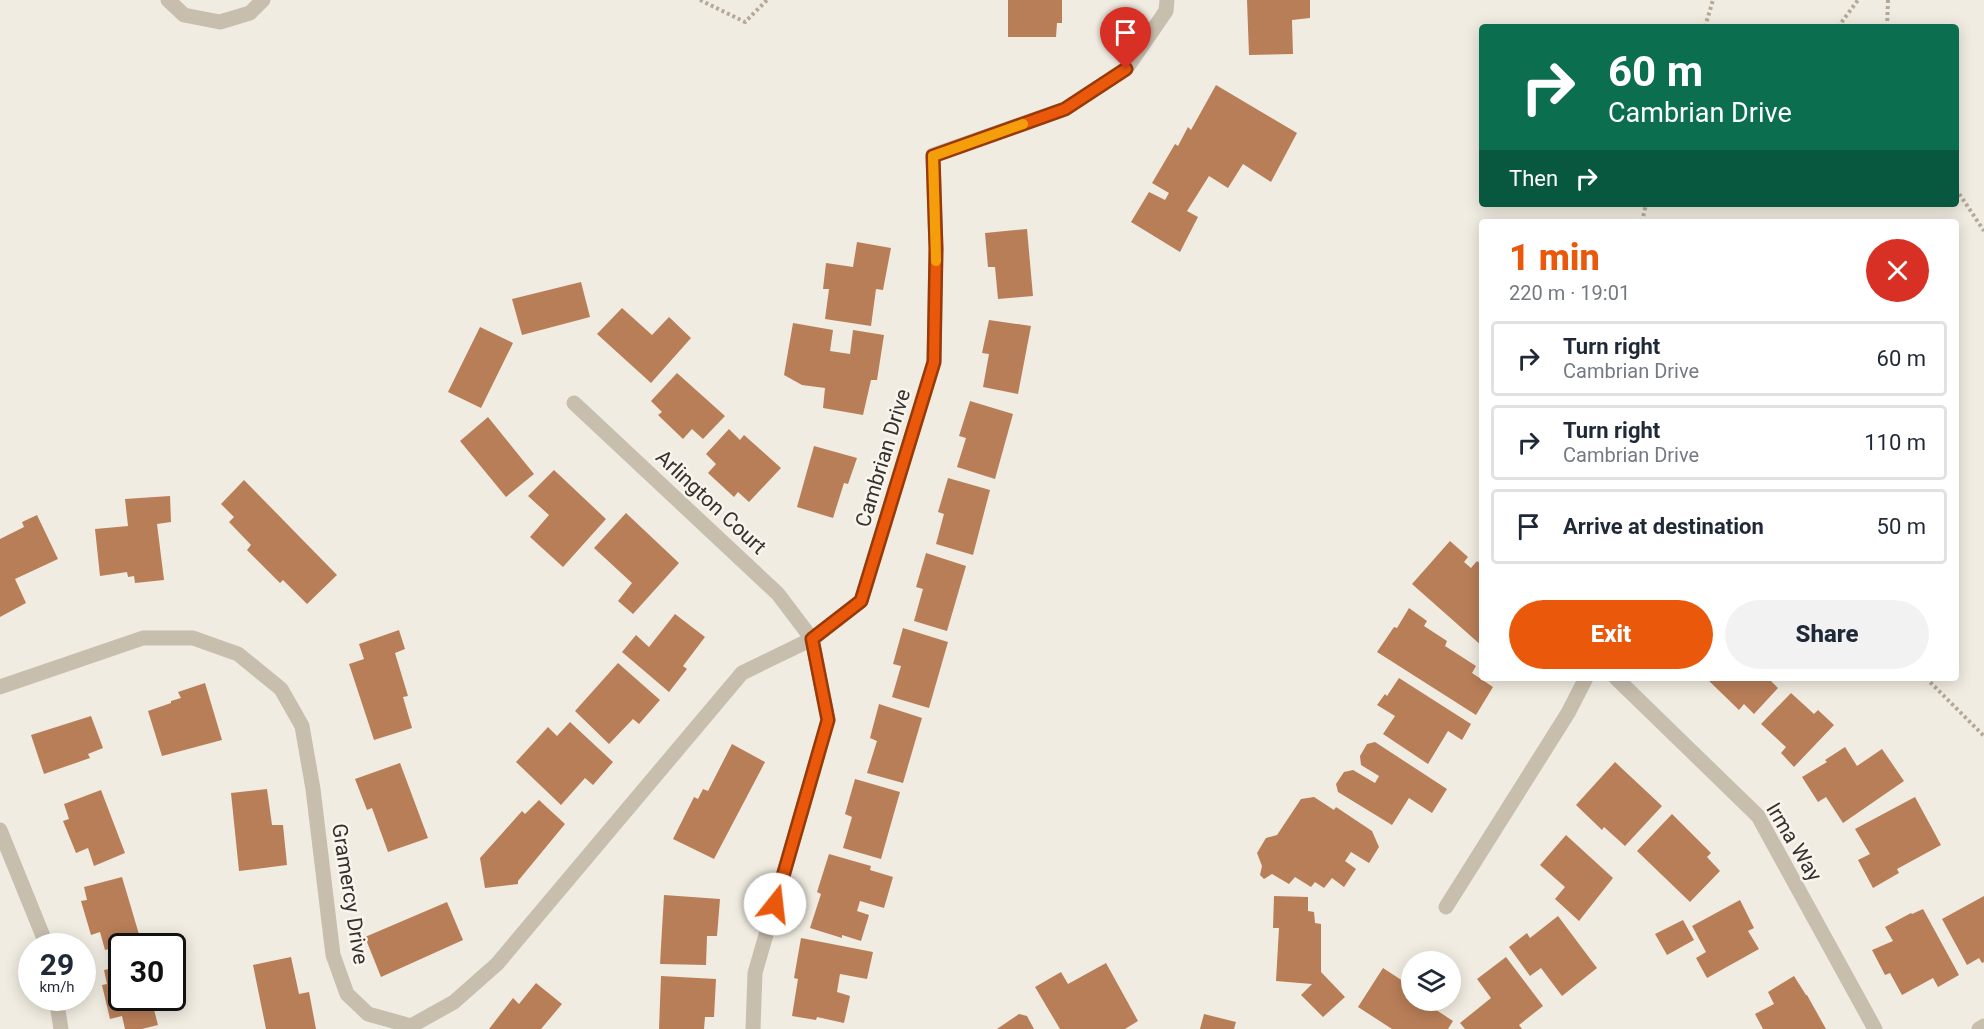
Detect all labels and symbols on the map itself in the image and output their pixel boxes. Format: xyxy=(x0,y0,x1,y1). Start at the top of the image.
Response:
pin xyxy=(1100,7,1151,69)
street label: Cambrian Drive xyxy=(851,386,915,530)
street label: Arlington Court xyxy=(651,445,771,559)
street label: Irma Way xyxy=(1761,798,1827,886)
street label: Gramercy Drive xyxy=(327,822,373,966)
position arrow xyxy=(743,872,807,936)
speed limit sign: 30 xyxy=(108,933,186,1011)

